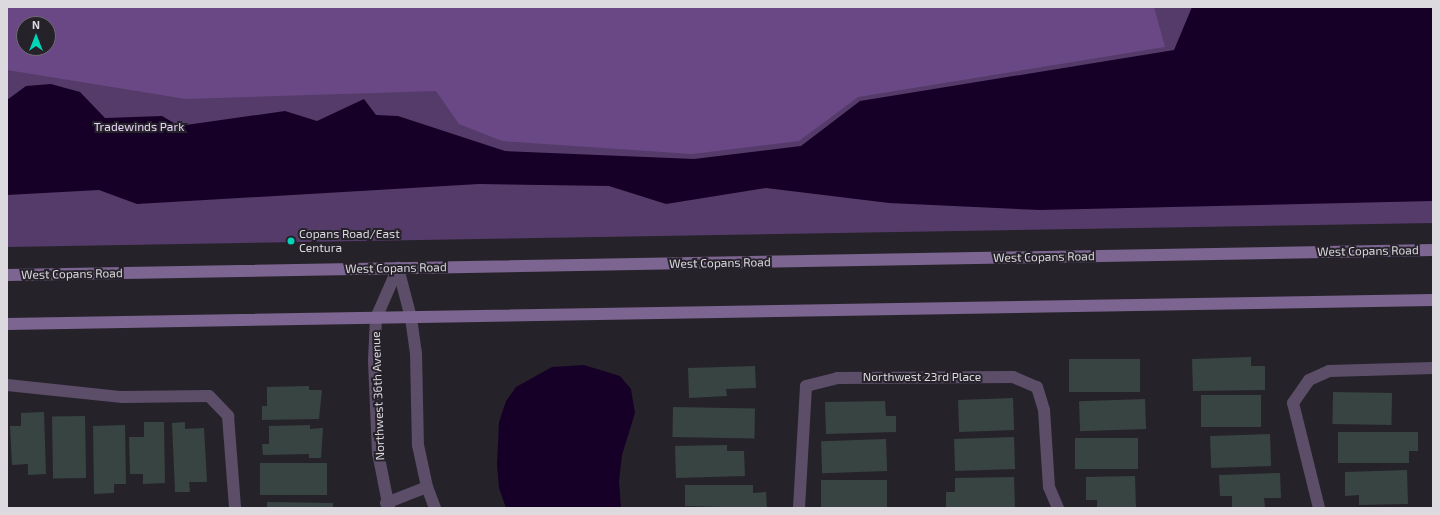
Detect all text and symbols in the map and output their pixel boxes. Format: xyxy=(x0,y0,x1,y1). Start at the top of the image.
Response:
north arrow xyxy=(16,16,56,56)
text: N xyxy=(32,18,40,31)
park label: Tradewinds Park xyxy=(94,120,184,134)
place label: Copans Road/East Centura xyxy=(299,227,400,255)
marker: Copans Road/East Centura xyxy=(286,236,296,246)
street label: West Copans Road xyxy=(1317,243,1419,259)
street label: West Copans Road xyxy=(993,249,1095,265)
street label: West Copans Road xyxy=(669,255,771,271)
street label: West Copans Road xyxy=(345,260,447,276)
street label: West Copans Road xyxy=(21,266,123,282)
street label: Northwest 36th Avenue xyxy=(369,331,387,461)
street label: Northwest 23rd Place xyxy=(863,370,981,384)

